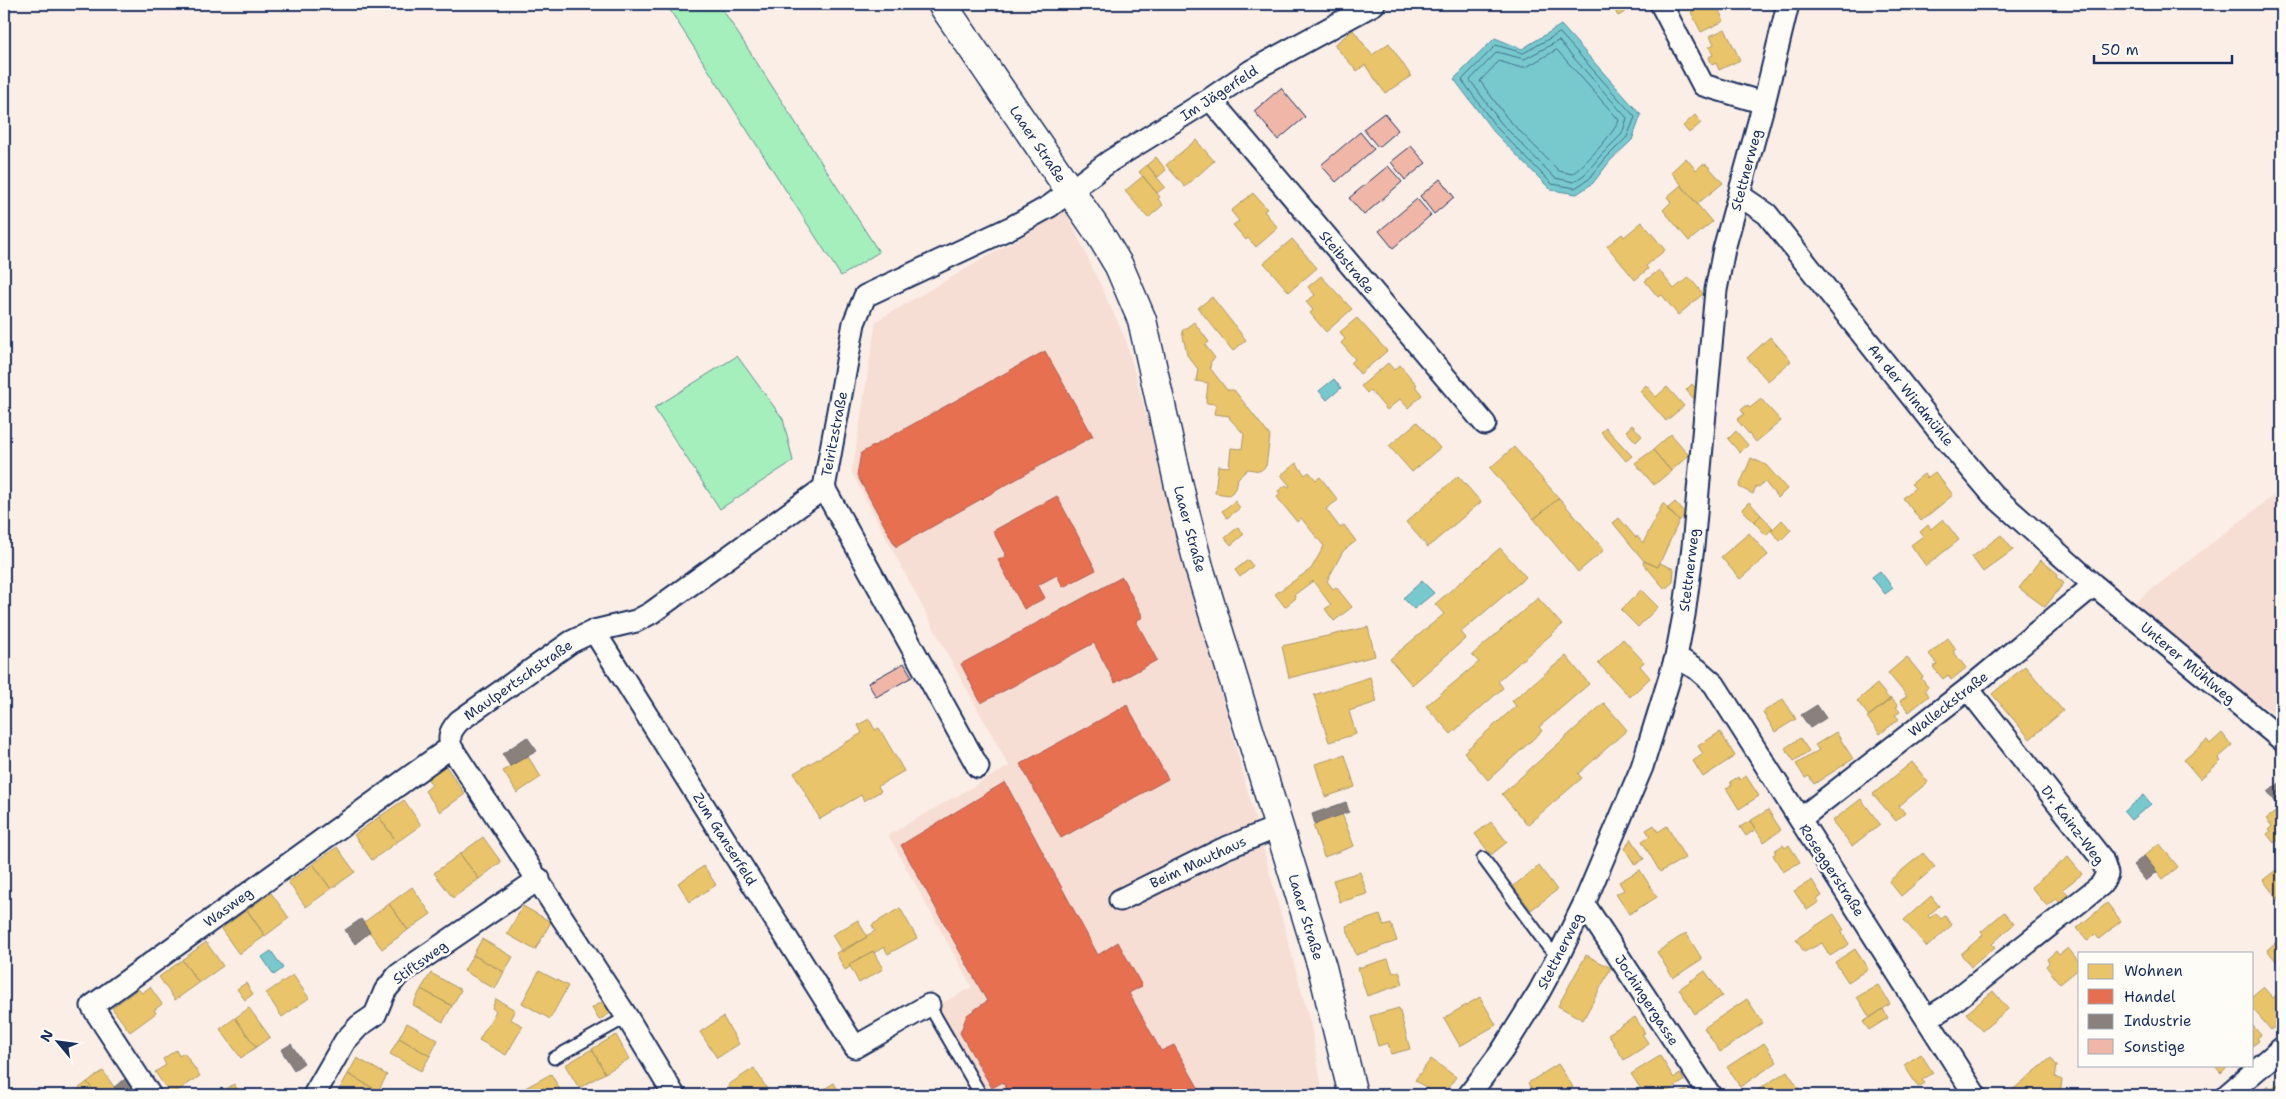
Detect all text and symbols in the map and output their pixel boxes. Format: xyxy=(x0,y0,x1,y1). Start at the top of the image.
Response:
scale bar xyxy=(2094,32,2231,64)
text: 50 m xyxy=(2101,40,2139,60)
street label: Im Jägerfeld xyxy=(1177,61,1261,125)
street label: Laaer Straße xyxy=(1006,102,1070,186)
street label: Stettnerweg xyxy=(1726,127,1766,213)
street label: Steibstraße xyxy=(1315,227,1379,297)
street label: An der Windmühle xyxy=(1864,340,1958,450)
street label: Teiritzstraße xyxy=(817,390,851,478)
street label: Laaer Straße xyxy=(1170,484,1210,574)
street label: Stettnerweg xyxy=(1675,527,1703,613)
street label: Unterer Mühlweg xyxy=(2137,618,2239,708)
street label: Maulpertschstraße xyxy=(460,636,576,724)
street label: Walleckstraße xyxy=(1904,667,1992,741)
street label: Dr. Kainz-Weg xyxy=(2037,782,2109,868)
street label: Zum Ganserfeld xyxy=(689,789,761,889)
street label: Roseggerstraße xyxy=(1795,820,1869,920)
street label: Beim Mauthaus xyxy=(1147,832,1249,892)
street label: Laaer Straße xyxy=(1284,872,1328,962)
street label: Wasweg xyxy=(200,883,256,931)
street label: Stettnerweg xyxy=(1533,910,1587,992)
street label: Stiftsweg xyxy=(389,936,451,988)
street label: Jochingergasse xyxy=(1611,951,1683,1049)
legend xyxy=(2078,952,2254,1066)
text: Wohnen xyxy=(2124,961,2183,981)
text: Handel xyxy=(2124,987,2176,1007)
text: Industrie xyxy=(2124,1011,2191,1031)
north arrow xyxy=(32,1016,82,1066)
text: N xyxy=(36,1026,57,1045)
text: Sonstige xyxy=(2124,1037,2185,1057)

